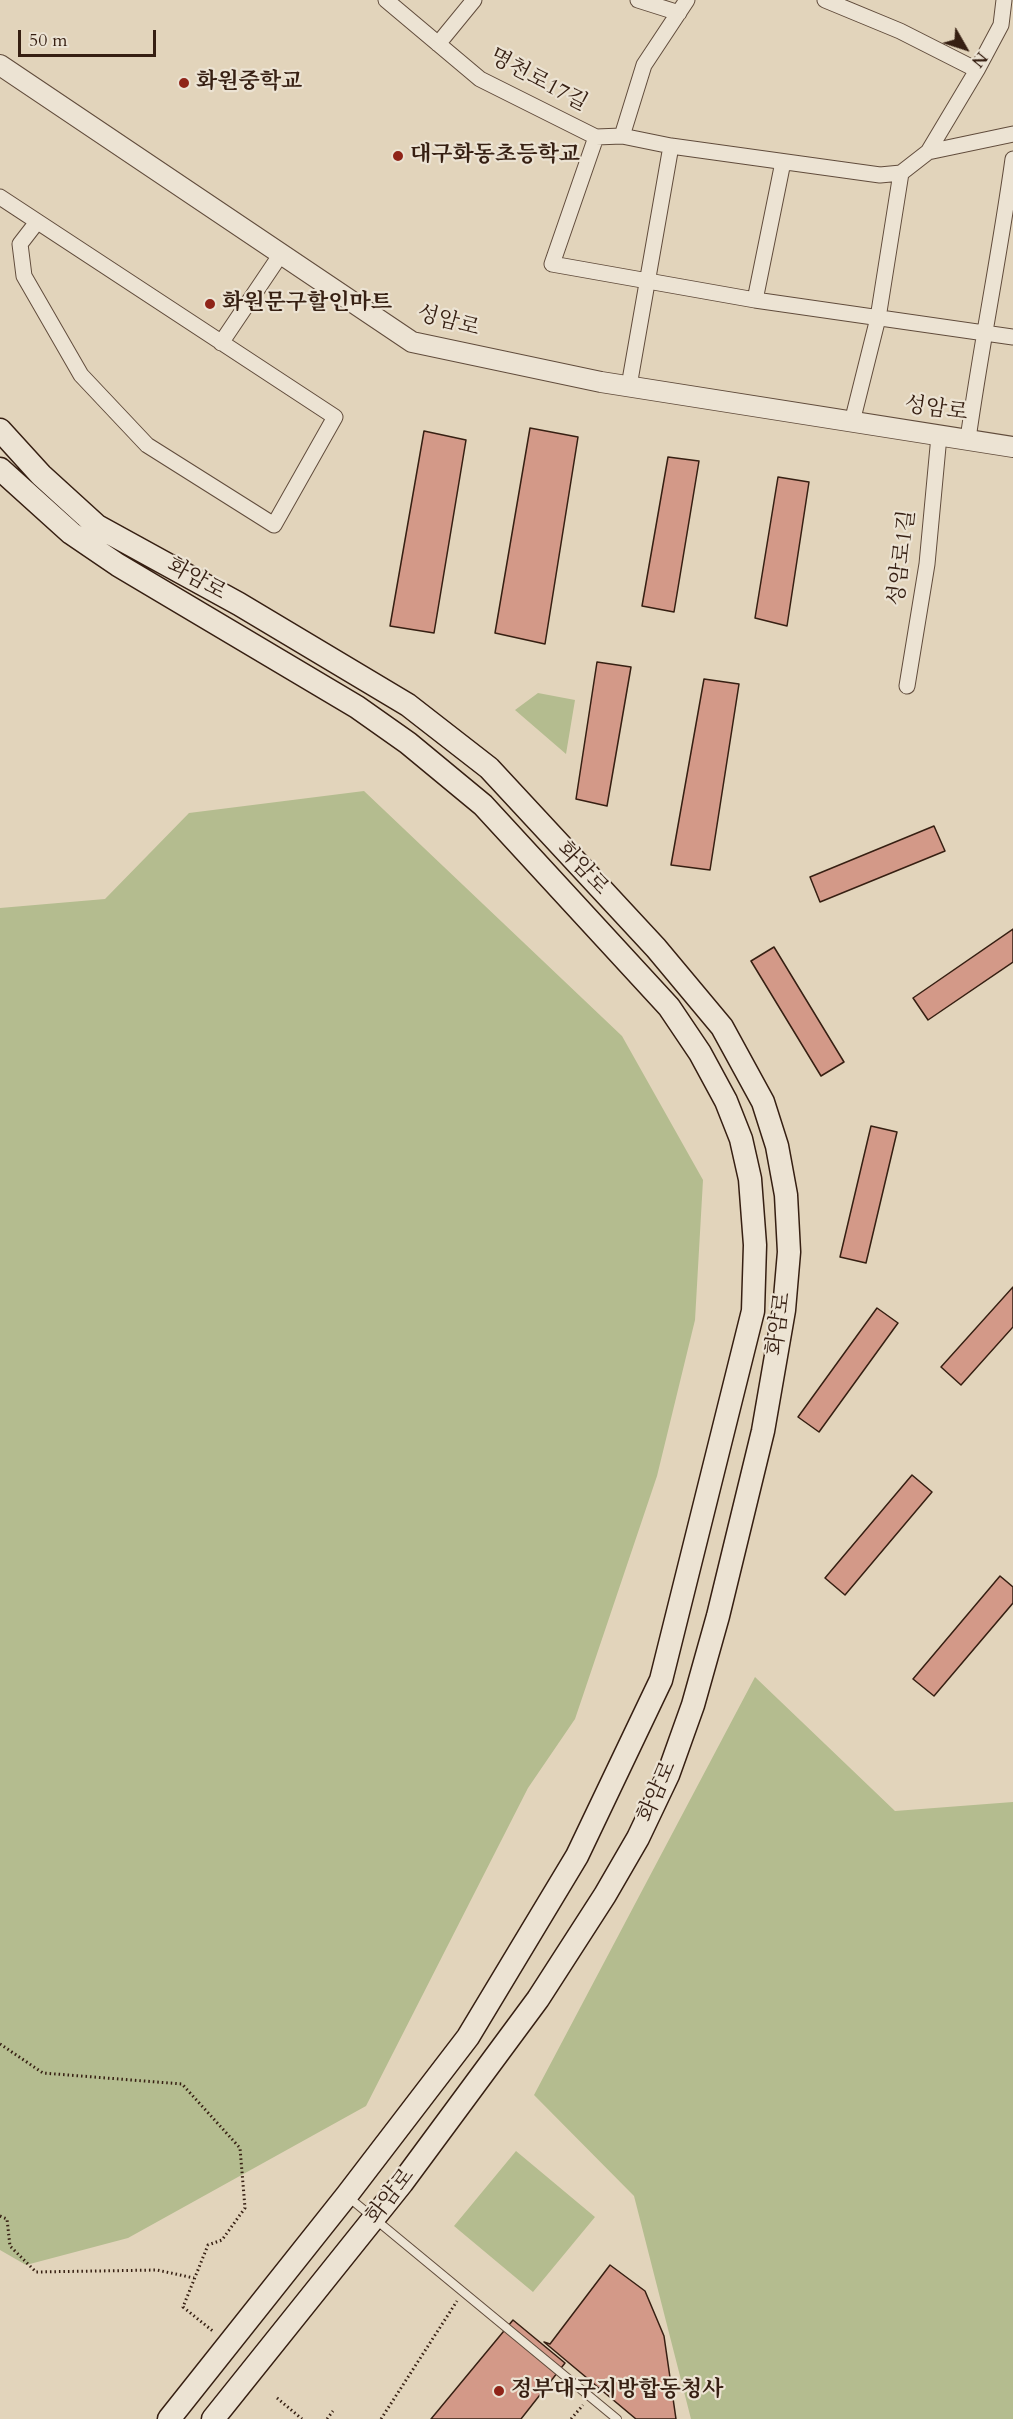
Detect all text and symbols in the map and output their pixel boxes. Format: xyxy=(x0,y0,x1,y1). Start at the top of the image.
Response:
scale bar xyxy=(21,18,159,56)
north arrow xyxy=(935,18,995,78)
text: 50 m xyxy=(29,28,68,53)
street label: 명천로17길 xyxy=(484,44,592,118)
text: N xyxy=(966,47,992,72)
place label: 화원중학교 xyxy=(196,70,302,96)
marker: 화원중학교 xyxy=(177,76,191,90)
place label: 대구화동초등학교 xyxy=(410,143,580,169)
marker: 대구화동초등학교 xyxy=(391,149,405,163)
place label: 화원문구할인마트 xyxy=(222,291,392,317)
marker: 화원문구할인마트 xyxy=(203,297,217,311)
street label: 성암로 xyxy=(414,301,482,343)
street label: 성암로 xyxy=(903,392,969,428)
street label: 성암로1길 xyxy=(884,509,922,607)
street label: 화암로 xyxy=(162,553,230,607)
street label: 화암로 xyxy=(551,837,613,901)
street label: 화암로 xyxy=(762,1291,798,1357)
street label: 화암로 xyxy=(633,1758,683,1826)
street label: 화암로 xyxy=(361,2164,421,2230)
place label: 정부대구지방합동청사 xyxy=(511,2378,724,2404)
marker: 정부대구지방합동청사 xyxy=(492,2384,506,2398)

